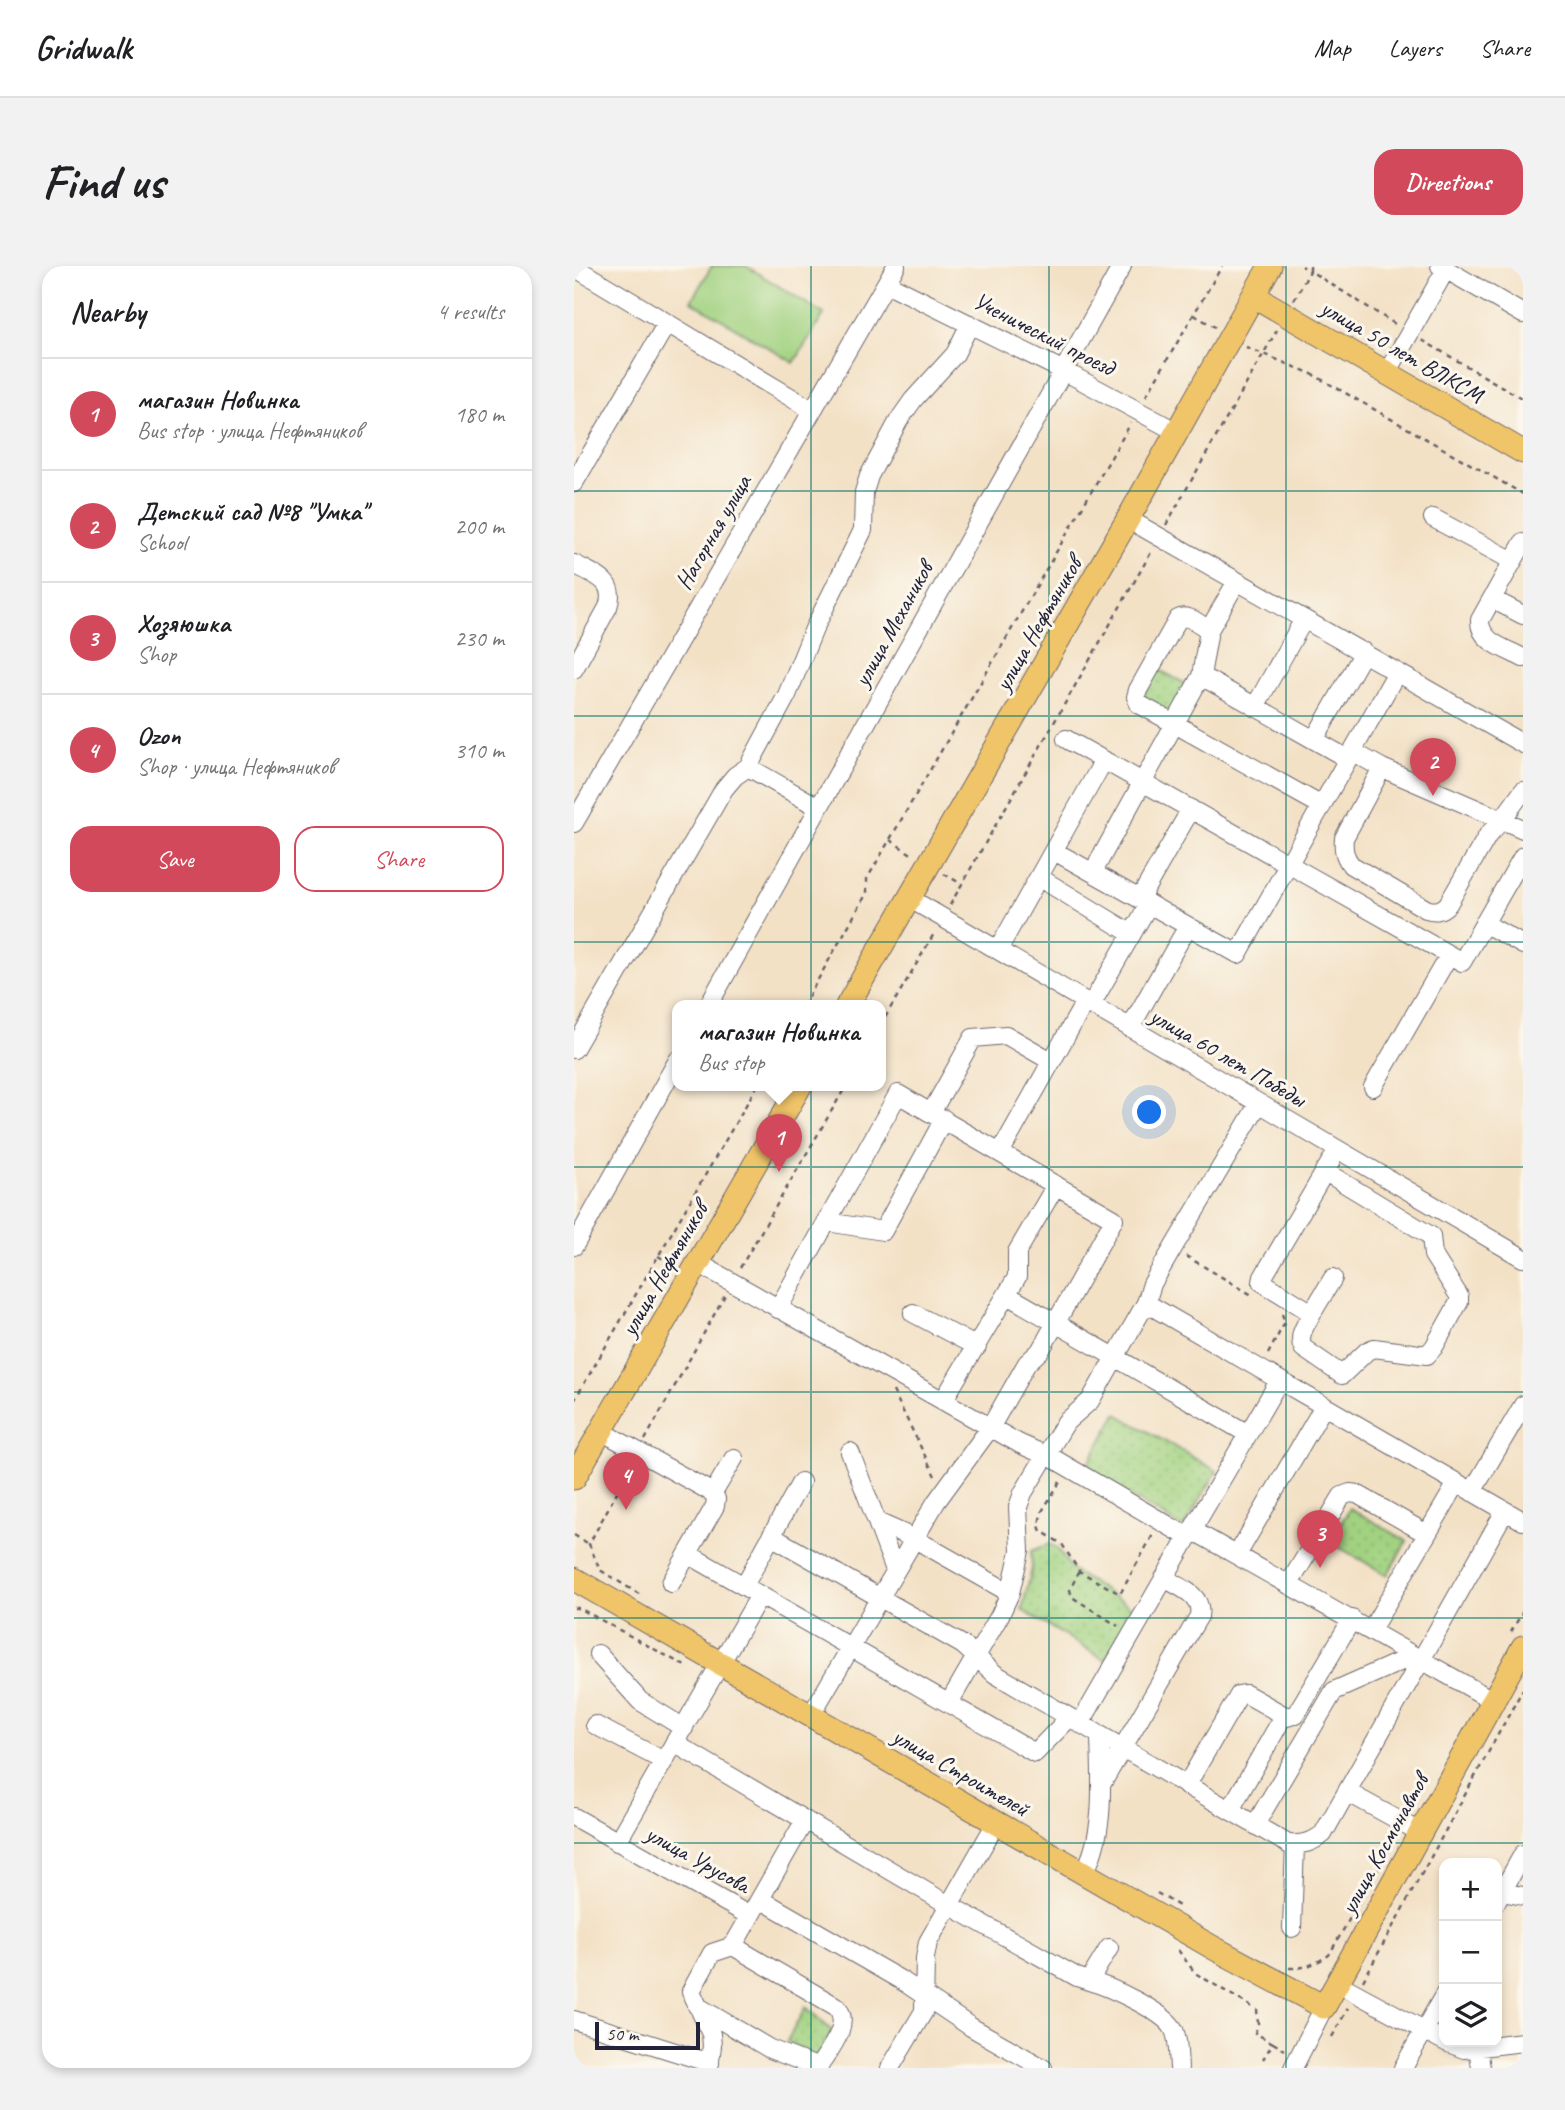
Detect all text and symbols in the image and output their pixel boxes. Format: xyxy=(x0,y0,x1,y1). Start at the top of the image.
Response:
text: Gridwalk xyxy=(35,27,132,69)
text: Map xyxy=(1314,33,1351,63)
text: Layers xyxy=(1389,33,1442,63)
text: Share xyxy=(1480,33,1530,63)
button: Directions xyxy=(1374,149,1523,215)
text: Find us xyxy=(42,151,164,213)
street label: Ученический проезд xyxy=(968,286,1122,384)
street label: улица 50 лет ВЛКСМ xyxy=(1314,291,1490,410)
text: Nearby xyxy=(70,293,146,331)
text: 4 results xyxy=(437,297,504,326)
text: магазин Новинка xyxy=(137,383,298,416)
text: 1 xyxy=(88,400,98,429)
text: 180 m xyxy=(455,400,504,429)
text: Bus stop · улица Нефтяников xyxy=(137,416,362,445)
street label: Нагорная улица xyxy=(668,468,759,595)
text: Детский сад №8 "Умка" xyxy=(137,495,367,528)
text: 2 xyxy=(88,512,98,541)
text: 200 m xyxy=(455,512,504,541)
text: School xyxy=(137,528,186,557)
street label: улица Нефтяников xyxy=(987,547,1091,698)
street label: улица Механиков xyxy=(846,552,942,693)
text: Хозяюшка xyxy=(137,607,230,640)
text: 3 xyxy=(88,624,98,653)
text: 230 m xyxy=(455,624,504,653)
text: Shop xyxy=(137,640,176,669)
text: Ozon xyxy=(137,719,180,752)
text: 4 xyxy=(88,736,98,765)
text: 310 m xyxy=(455,736,504,765)
pin: 2 xyxy=(1410,738,1456,796)
text: Shop · улица Нефтяников xyxy=(137,752,335,781)
button: Save xyxy=(70,826,280,892)
button: Share xyxy=(294,826,504,892)
street label: улица 60 лет Победы xyxy=(1143,999,1313,1115)
popup xyxy=(672,1000,886,1091)
text: магазин Новинка xyxy=(698,1015,860,1048)
text: Bus stop xyxy=(698,1048,764,1077)
your location xyxy=(1132,1095,1166,1129)
pin: 1 xyxy=(756,1114,802,1172)
street label: улица Нефтяников xyxy=(613,1192,717,1343)
pin: 4 xyxy=(603,1452,649,1510)
pin: 3 xyxy=(1297,1510,1343,1568)
street label: улица Строителей xyxy=(886,1720,1036,1824)
street label: улица Космонавтов xyxy=(1332,1765,1437,1921)
street label: улица Урусова xyxy=(639,1817,757,1901)
map controls xyxy=(1439,1858,1502,2047)
button: + xyxy=(1439,1858,1502,1921)
button: − xyxy=(1439,1921,1502,1984)
button: layers xyxy=(1439,1984,1502,2047)
scale bar xyxy=(595,2019,700,2051)
text: 50 m xyxy=(606,2022,638,2046)

